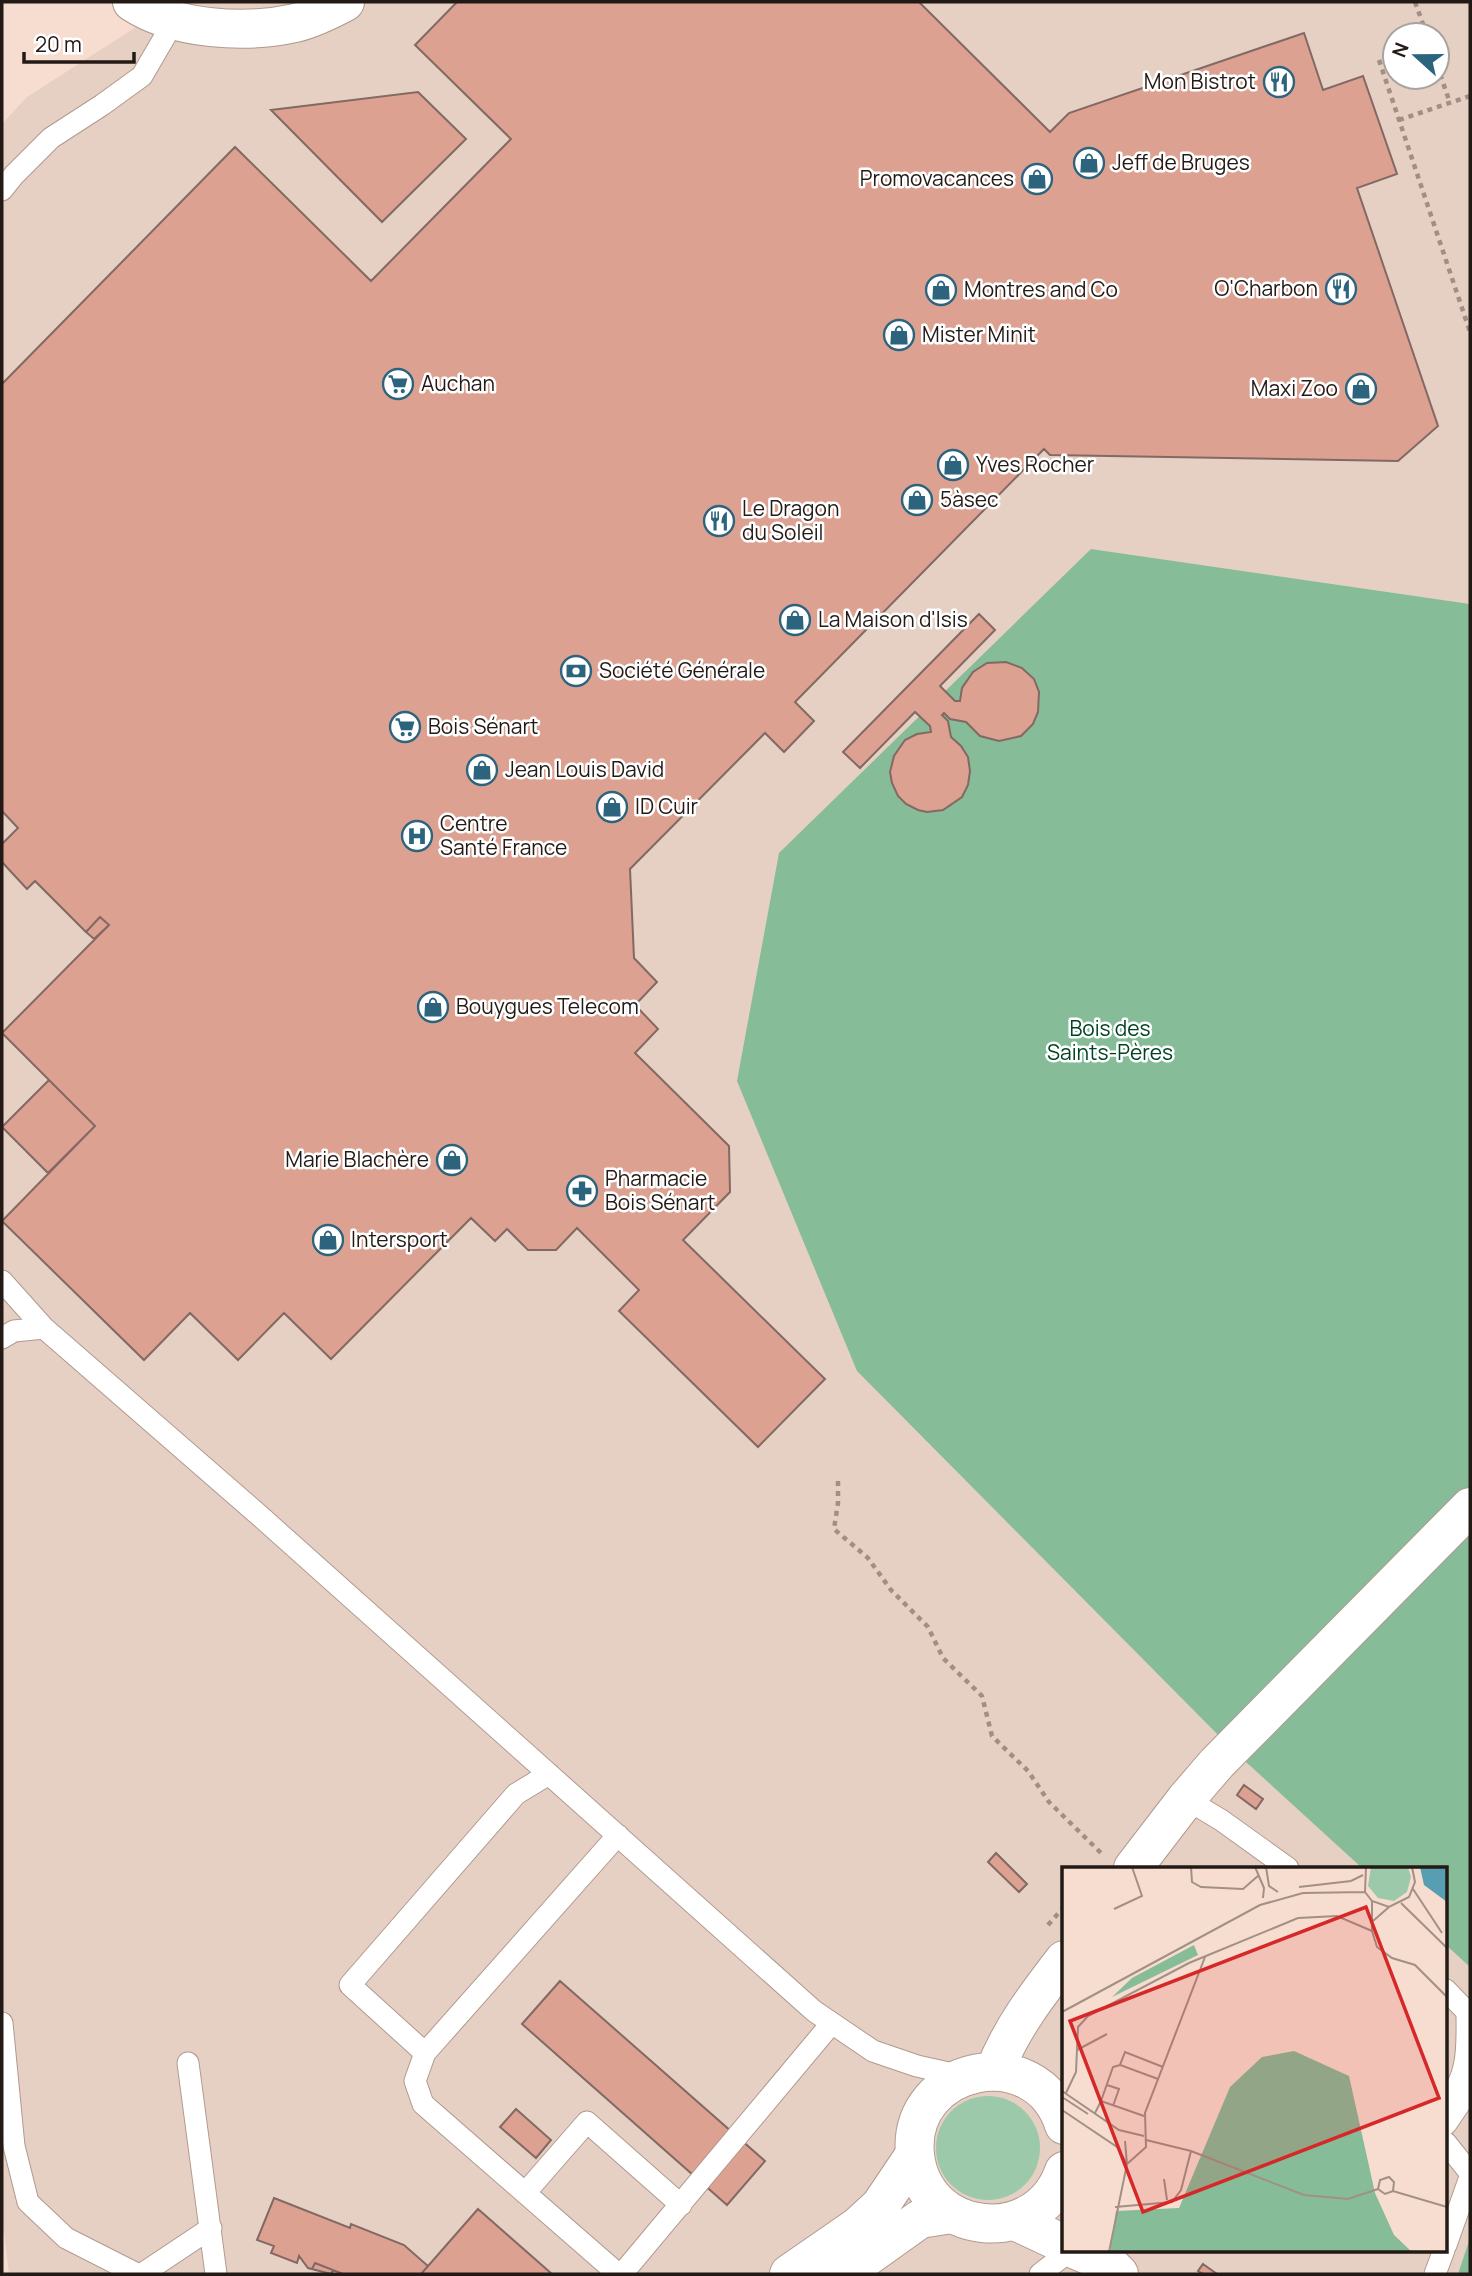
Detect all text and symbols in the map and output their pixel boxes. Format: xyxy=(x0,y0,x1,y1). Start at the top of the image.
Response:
scale bar xyxy=(24,21,135,65)
north arrow xyxy=(1381,21,1451,91)
text: 20 m xyxy=(35,30,82,58)
text: N xyxy=(1386,39,1415,61)
restaurant icon: Mon Bistrot xyxy=(1262,65,1296,99)
place label: Mon Bistrot xyxy=(1144,67,1256,95)
shop icon: Jeff de Bruges xyxy=(1072,146,1106,180)
place label: Jeff de Bruges xyxy=(1112,148,1250,176)
shop icon: Promovacances xyxy=(1020,162,1054,196)
place label: Promovacances xyxy=(860,164,1014,192)
restaurant icon: O'Charbon xyxy=(1324,272,1358,306)
shop icon: Montres and Co xyxy=(924,273,958,307)
place label: O'Charbon xyxy=(1214,274,1318,302)
place label: Montres and Co xyxy=(964,275,1118,303)
shop icon: Mister Minit xyxy=(882,318,916,352)
place label: Mister Minit xyxy=(922,320,1036,348)
supermarket icon: Auchan xyxy=(381,367,415,401)
place label: Auchan xyxy=(421,369,495,397)
shop icon: Maxi Zoo xyxy=(1344,372,1378,406)
place label: Maxi Zoo xyxy=(1251,374,1338,402)
shop icon: Yves Rocher xyxy=(936,448,970,482)
place label: Yves Rocher xyxy=(976,450,1095,478)
shop icon: 5àsec xyxy=(900,483,934,517)
place label: 5àsec xyxy=(940,485,999,513)
place label: Le Dragon du Soleil xyxy=(742,494,839,546)
restaurant icon: Le Dragon du Soleil xyxy=(702,504,736,538)
shop icon: La Maison d'Isis xyxy=(778,603,812,637)
place label: La Maison d'Isis xyxy=(818,605,968,633)
bank icon: Société Générale xyxy=(559,654,593,688)
place label: Société Générale xyxy=(599,656,765,684)
supermarket icon: Bois Sénart xyxy=(388,710,422,744)
place label: Bois Sénart xyxy=(428,712,538,740)
shop icon: Jean Louis David xyxy=(465,753,499,787)
place label: Jean Louis David xyxy=(505,755,664,783)
shop icon: ID Cuir xyxy=(595,790,629,824)
place label: ID Cuir xyxy=(635,792,699,820)
place label: Centre Santé France xyxy=(440,809,567,861)
hospital icon: Centre Santé France xyxy=(400,819,434,853)
shop icon: Bouygues Telecom xyxy=(416,990,450,1024)
place label: Bouygues Telecom xyxy=(456,992,639,1020)
park label: Bois des Saints-Pères xyxy=(1047,1014,1173,1066)
shop icon: Marie Blachère xyxy=(435,1143,469,1177)
place label: Marie Blachère xyxy=(285,1145,429,1173)
place label: Pharmacie Bois Sénart xyxy=(605,1164,715,1216)
pharmacy icon: Pharmacie Bois Sénart xyxy=(565,1174,599,1208)
shop icon: Intersport xyxy=(311,1223,345,1257)
place label: Intersport xyxy=(351,1225,448,1253)
inset map xyxy=(1062,1867,1448,2252)

